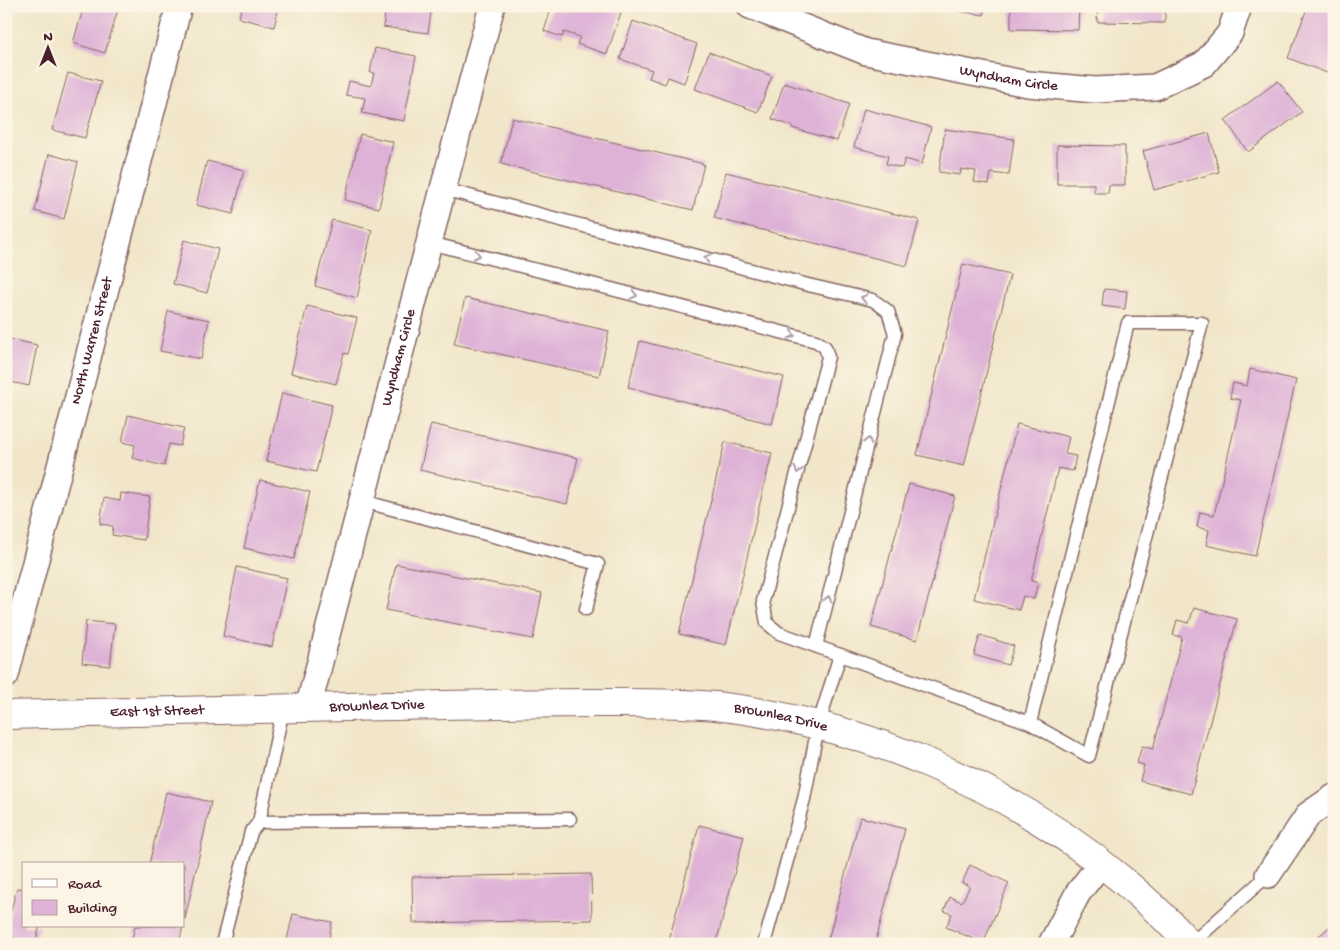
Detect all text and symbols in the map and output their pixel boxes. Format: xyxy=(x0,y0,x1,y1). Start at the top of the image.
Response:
north arrow xyxy=(22,22,72,72)
text: N xyxy=(43,29,53,46)
street label: Wyndham Circle xyxy=(958,62,1059,96)
one-way arrow xyxy=(472,249,481,260)
one-way arrow xyxy=(703,253,711,264)
street label: North Warren Street xyxy=(67,274,118,407)
one-way arrow xyxy=(630,289,639,300)
one-way arrow xyxy=(860,293,869,304)
street label: Wyndham Circle xyxy=(378,307,420,408)
one-way arrow xyxy=(787,329,796,340)
one-way arrow xyxy=(862,437,873,446)
one-way arrow xyxy=(793,465,804,474)
one-way arrow xyxy=(822,595,832,603)
street label: Brownlea Drive xyxy=(328,696,425,717)
street label: Brownlea Drive xyxy=(732,699,830,737)
street label: East 1st Street xyxy=(110,702,206,722)
legend xyxy=(22,862,185,928)
text: Road xyxy=(68,876,102,894)
text: Building xyxy=(67,900,117,918)

